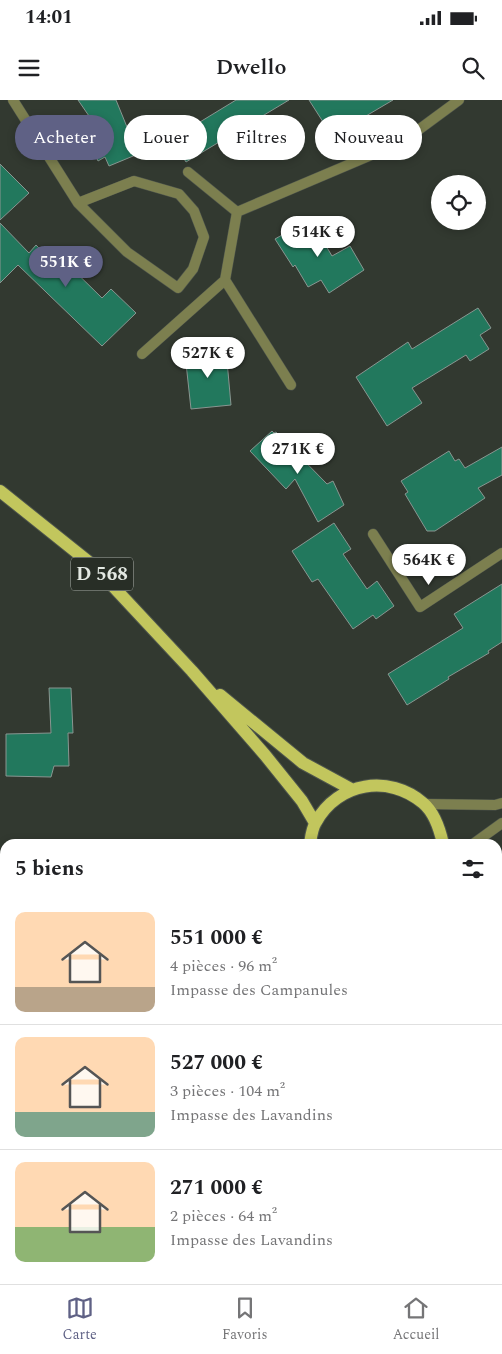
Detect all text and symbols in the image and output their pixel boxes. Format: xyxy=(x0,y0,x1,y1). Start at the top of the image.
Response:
text: 14:01 xyxy=(25,3,73,32)
text: Dwello xyxy=(216,51,286,84)
icon: menu xyxy=(15,54,43,82)
icon: search xyxy=(459,54,487,82)
chip: Acheter xyxy=(15,115,114,160)
chip: Louer xyxy=(124,115,207,160)
chip: Filtres xyxy=(217,115,305,160)
chip: Nouveau xyxy=(315,115,422,160)
map controls xyxy=(431,175,486,230)
button: locate xyxy=(431,175,486,230)
pin: 514K € xyxy=(277,216,359,258)
text: 514K € xyxy=(292,220,344,244)
pin: 551K € xyxy=(25,246,107,288)
text: 551K € xyxy=(40,250,92,274)
pin: 527K € xyxy=(167,336,249,379)
text: 527K € xyxy=(182,341,234,365)
pin: 271K € xyxy=(257,432,339,475)
text: 271K € xyxy=(272,437,324,461)
pin: 564K € xyxy=(388,544,470,586)
text: 564K € xyxy=(403,548,455,572)
road number: D 568 xyxy=(71,558,133,590)
text: 5 biens xyxy=(15,853,84,885)
icon: filters xyxy=(459,855,487,883)
text: 551 000 € xyxy=(170,922,263,954)
icon: home xyxy=(55,932,115,992)
text: 4 pièces · 96 m² xyxy=(170,954,277,978)
text: Impasse des Campanules xyxy=(170,978,348,1002)
text: 527 000 € xyxy=(170,1047,263,1079)
icon: home xyxy=(55,1057,115,1117)
text: 3 pièces · 104 m² xyxy=(170,1079,285,1103)
text: Impasse des Lavandins xyxy=(170,1103,333,1127)
text: 271 000 € xyxy=(170,1172,263,1204)
icon: home xyxy=(55,1182,115,1242)
text: 2 pièces · 64 m² xyxy=(170,1204,277,1228)
text: Impasse des Lavandins xyxy=(170,1228,333,1252)
tab: Carte xyxy=(63,1294,97,1345)
tab: Favoris xyxy=(222,1294,267,1345)
tab: Accueil xyxy=(393,1294,439,1345)

